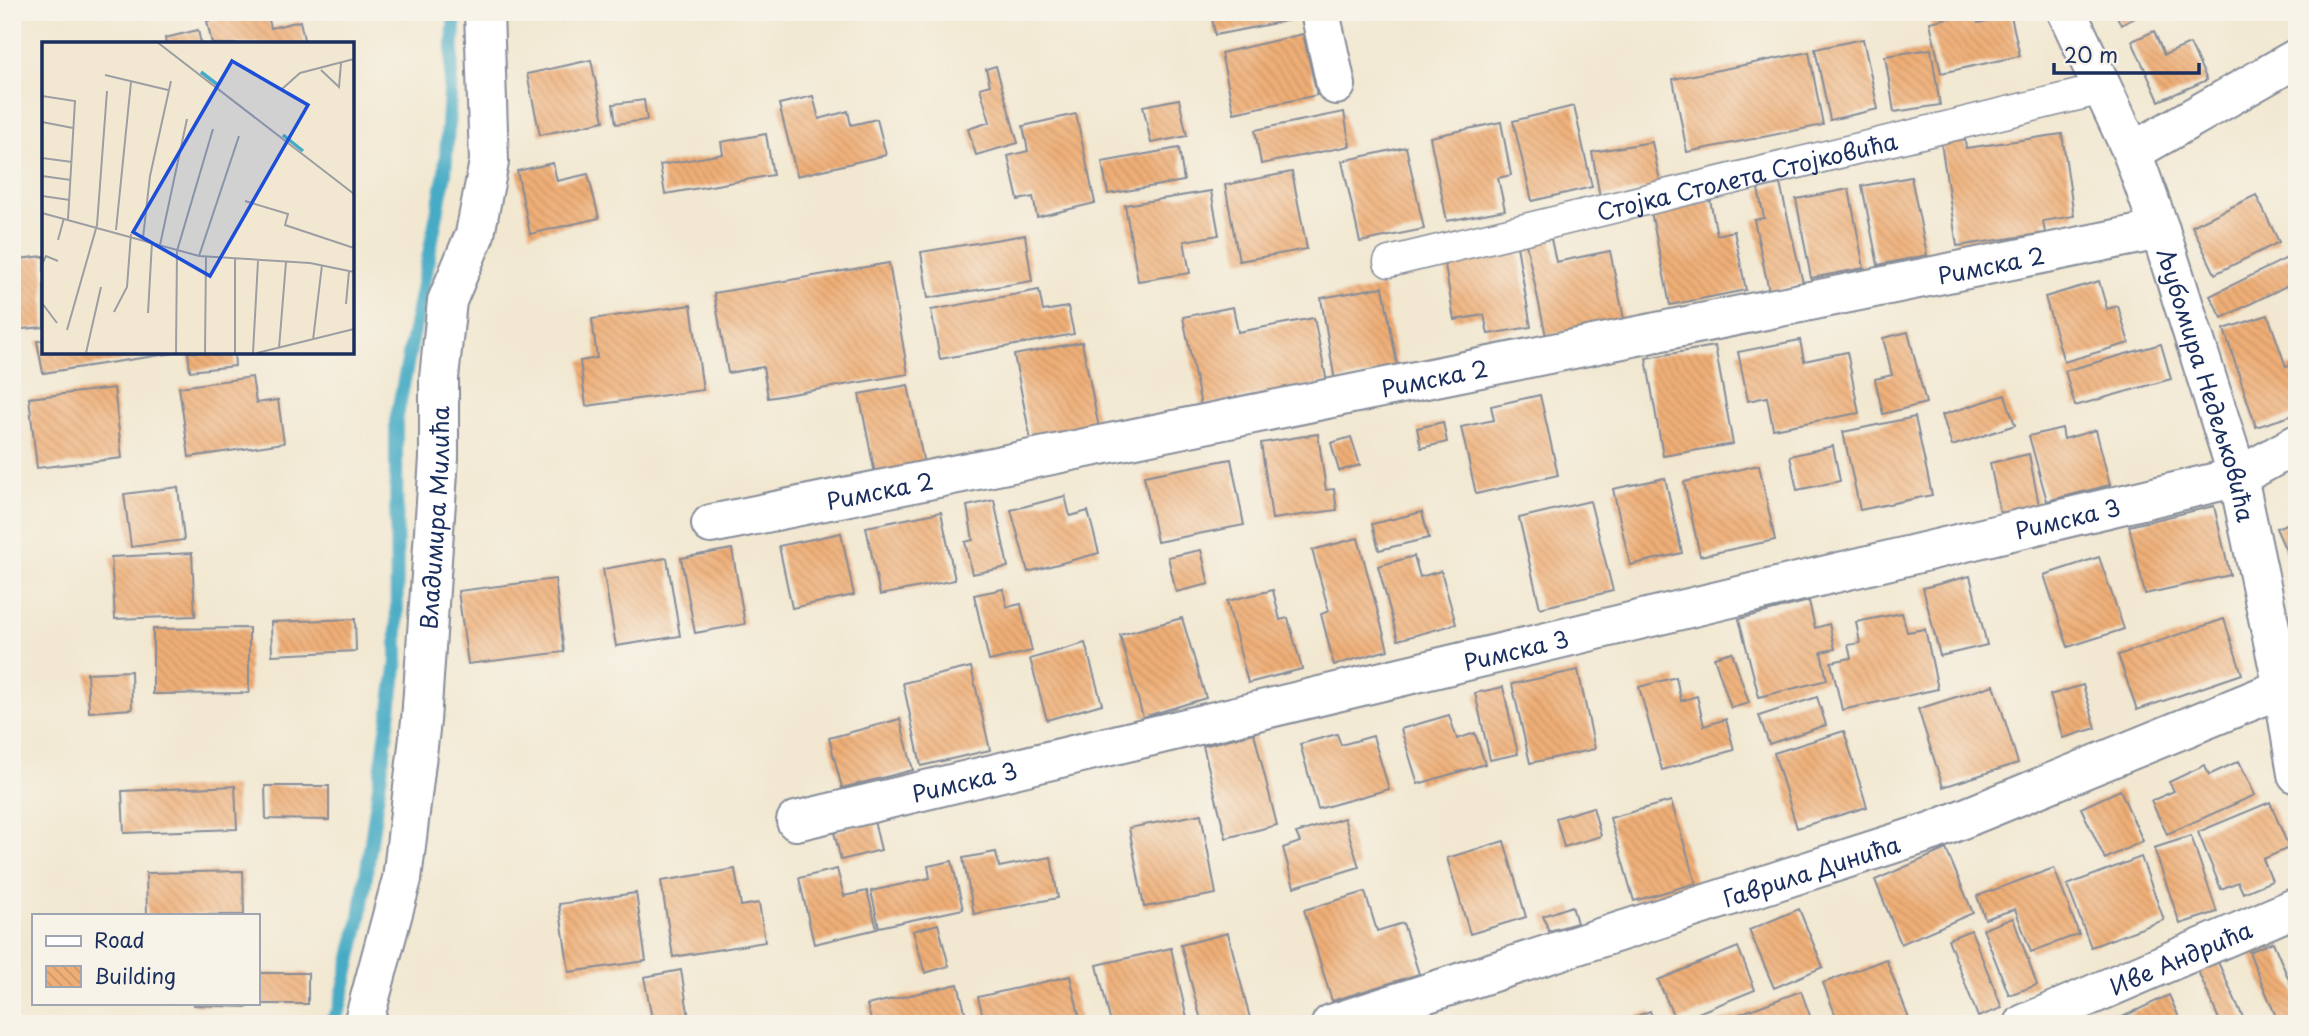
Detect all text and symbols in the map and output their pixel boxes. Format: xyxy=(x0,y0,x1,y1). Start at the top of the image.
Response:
scale bar xyxy=(2054,32,2199,76)
text: 20 m xyxy=(2064,38,2118,70)
inset map xyxy=(42,42,354,354)
street label: Стојка Столета Стојковића xyxy=(1593,122,1901,229)
street label: Римска 2 xyxy=(1934,236,2047,292)
street label: Љубомира Недељковића xyxy=(2149,243,2265,525)
street label: Римска 2 xyxy=(1378,349,1491,405)
street label: Владимира Милића xyxy=(410,405,457,631)
street label: Римска 2 xyxy=(823,462,936,518)
street label: Римска 3 xyxy=(2011,488,2124,547)
street label: Римска 3 xyxy=(1460,620,1572,679)
street label: Римска 3 xyxy=(908,751,1020,810)
street label: Гаврила Динића xyxy=(1718,825,1905,915)
street label: Иве Андрића xyxy=(2103,911,2258,1003)
legend xyxy=(32,914,259,1004)
text: Road xyxy=(94,923,145,955)
text: Building xyxy=(94,959,176,991)

